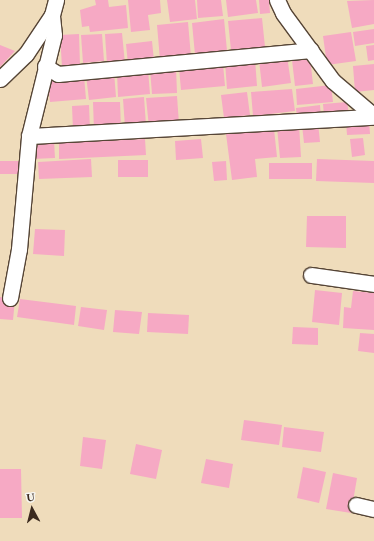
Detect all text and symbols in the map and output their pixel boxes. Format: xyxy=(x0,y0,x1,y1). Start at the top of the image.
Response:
north arrow xyxy=(12,489,52,529)
text: U xyxy=(26,490,35,505)

